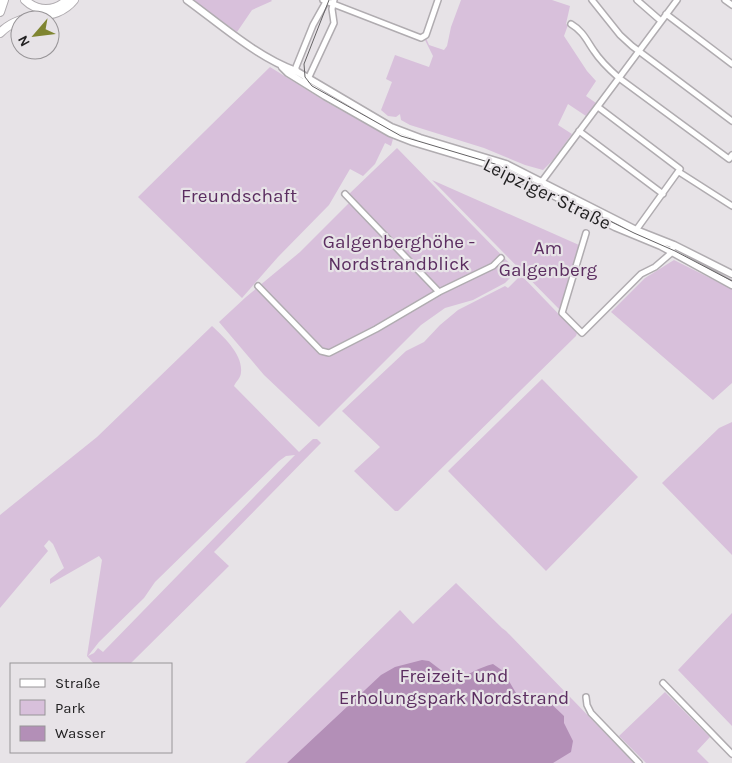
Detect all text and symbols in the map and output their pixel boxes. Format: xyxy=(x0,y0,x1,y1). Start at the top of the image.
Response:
north arrow xyxy=(10,10,60,60)
text: N xyxy=(14,32,34,49)
street label: Leipziger Straße xyxy=(480,154,614,234)
park label: Freundschaft xyxy=(181,185,297,207)
park label: Galgenberghöhe - Nordstrandblick xyxy=(323,231,475,275)
park label: Am Galgenberg xyxy=(499,237,597,281)
legend xyxy=(10,663,172,753)
park label: Freizeit- und Erholungspark Nordstrand xyxy=(339,665,569,709)
text: Straße xyxy=(55,674,100,692)
text: Park xyxy=(55,699,85,717)
text: Wasser xyxy=(55,724,106,742)

